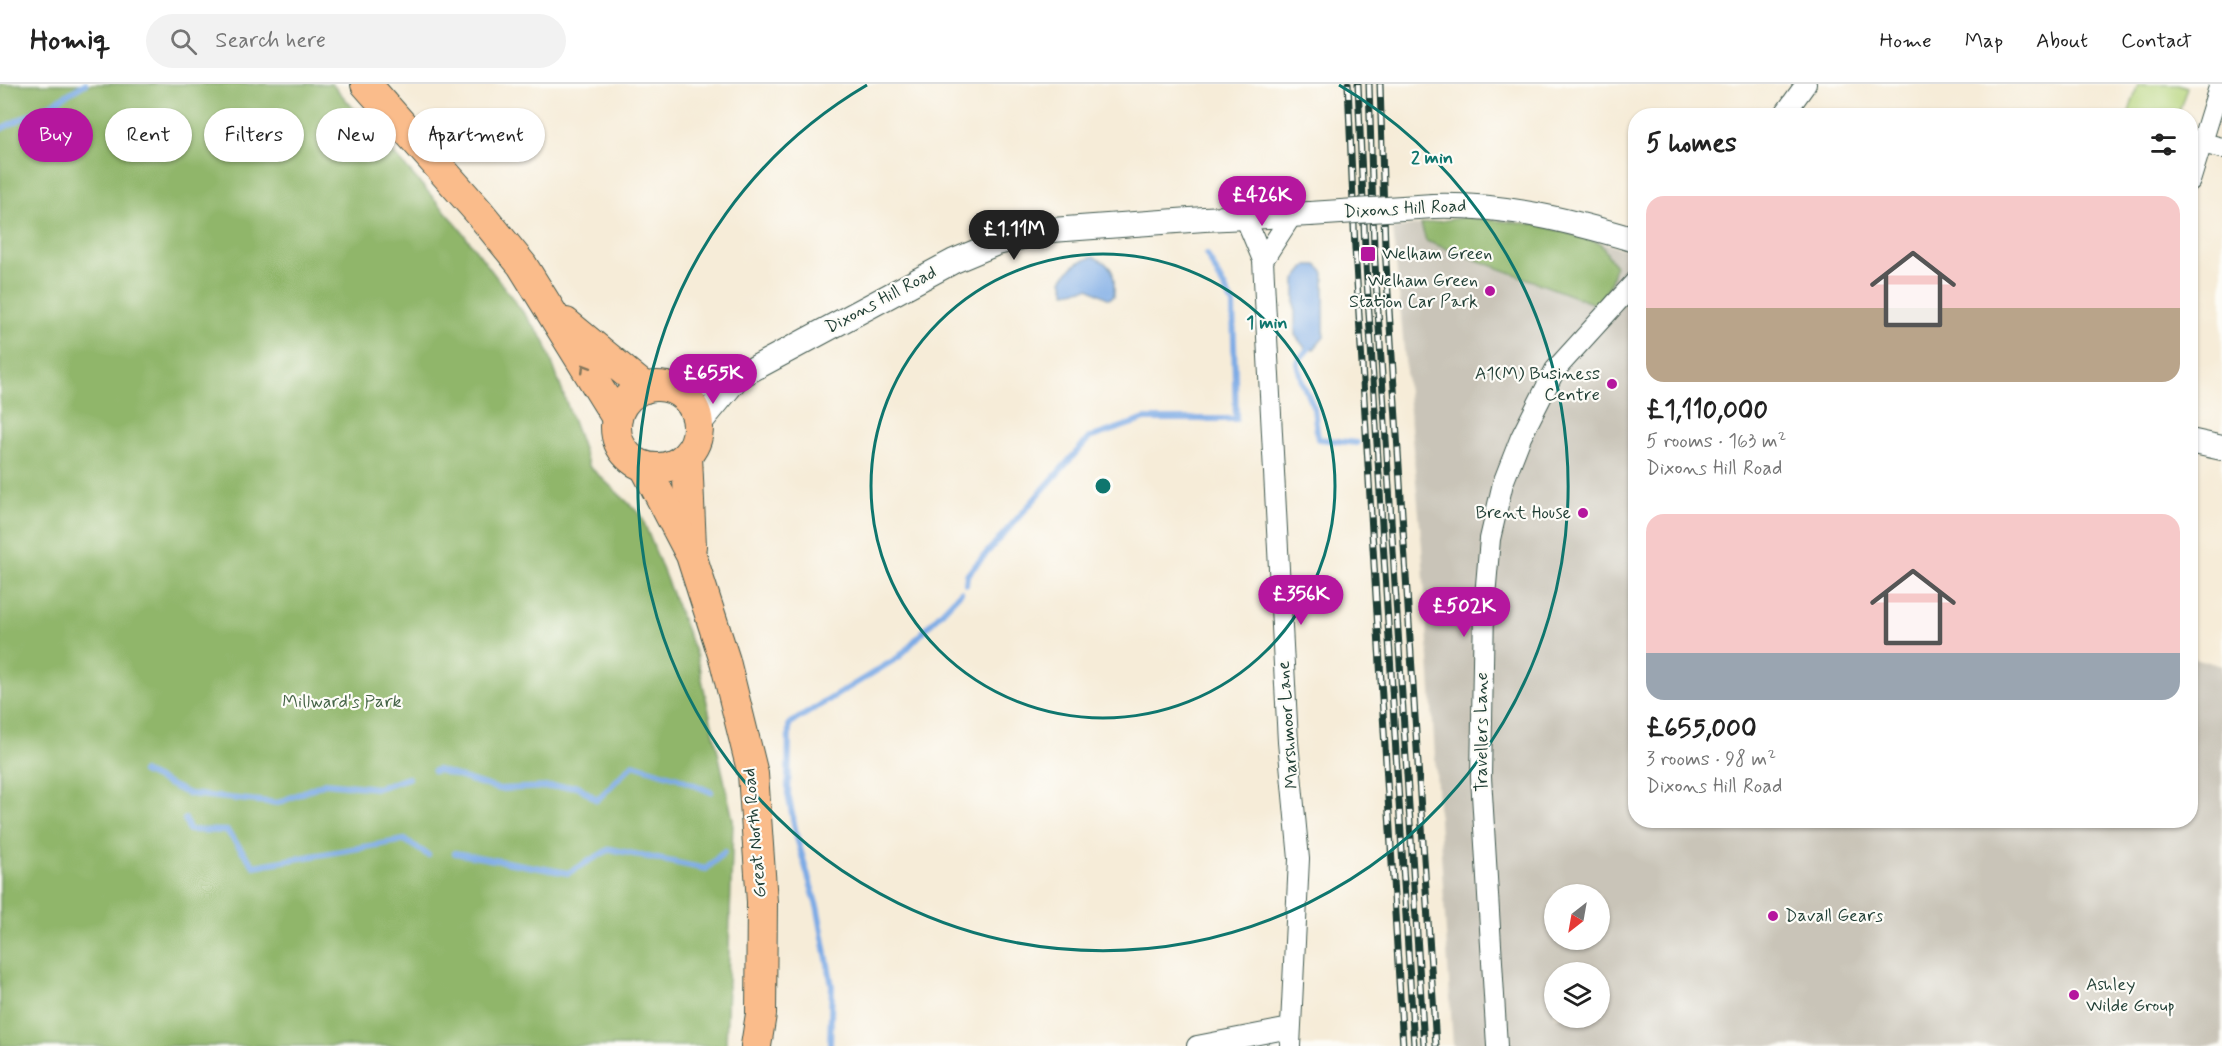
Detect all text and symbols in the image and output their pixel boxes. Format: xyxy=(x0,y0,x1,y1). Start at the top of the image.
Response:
search box xyxy=(146,14,566,68)
text: Homiq xyxy=(30,23,110,60)
icon: search xyxy=(167,25,200,58)
text: Search here xyxy=(215,27,326,55)
text: Home xyxy=(1880,27,1932,55)
text: Map xyxy=(1965,27,2003,55)
text: About xyxy=(2036,27,2088,55)
text: Contact xyxy=(2121,27,2192,55)
chip: Buy xyxy=(18,108,93,162)
chip: Rent xyxy=(105,108,192,162)
chip: Filters xyxy=(204,108,304,162)
chip: New xyxy=(316,108,396,162)
chip: Apartment xyxy=(408,108,545,162)
text: 5 homes xyxy=(1646,127,1737,161)
icon: filters xyxy=(2147,128,2180,161)
text: 2 min xyxy=(1411,146,1453,170)
pin: £426K xyxy=(1220,176,1304,227)
text: £426K xyxy=(1232,182,1292,209)
street label: Dixons Hill Road xyxy=(1343,194,1467,224)
pin: £1.11M xyxy=(965,210,1063,261)
text: £1.11M xyxy=(983,216,1045,243)
icon: home xyxy=(1859,235,1967,343)
place label: Welham Green xyxy=(1382,242,1492,266)
marker: Welham Green xyxy=(1359,245,1377,263)
street label: Dixons Hill Road xyxy=(821,261,941,339)
place label: Welham Green Station Car Park xyxy=(1349,269,1478,314)
marker: Welham Green Station Car Park xyxy=(1483,284,1497,298)
text: 1 min xyxy=(1246,311,1288,335)
pin: £655K xyxy=(671,354,755,405)
text: £655K xyxy=(683,360,743,387)
place label: A1(M) Business Centre xyxy=(1475,362,1600,407)
one-way arrow xyxy=(582,364,593,375)
marker: A1(M) Business Centre xyxy=(1605,377,1619,391)
text: £1,110,000 xyxy=(1646,394,1768,428)
text: 5 rooms · 163 m² xyxy=(1646,428,1786,455)
text: Dixons Hill Road xyxy=(1646,455,1782,482)
centre of rings xyxy=(1093,476,1113,496)
place label: Brent House xyxy=(1476,501,1571,525)
marker: Brent House xyxy=(1576,506,1590,520)
icon: home xyxy=(1859,553,1967,661)
pin: £356K xyxy=(1259,575,1343,626)
text: £356K xyxy=(1272,581,1330,608)
pin: £502K xyxy=(1422,587,1506,638)
text: £502K xyxy=(1432,593,1496,620)
street label: Marshmoor Lane xyxy=(1272,660,1304,790)
street label: Travellers Lane xyxy=(1470,672,1494,792)
park label: Millward's Park xyxy=(282,690,402,714)
text: £655,000 xyxy=(1646,712,1757,746)
text: 3 rooms · 98 m² xyxy=(1646,746,1776,773)
street label: Great North Road xyxy=(737,767,773,899)
text: Dixons Hill Road xyxy=(1646,773,1782,800)
north arrow xyxy=(1544,884,1610,950)
map controls xyxy=(1544,884,1610,1028)
place label: Davall Gears xyxy=(1785,904,1883,928)
marker: Davall Gears xyxy=(1766,909,1780,923)
button: layers xyxy=(1544,962,1610,1028)
place label: Ashley Wilde Group xyxy=(2086,973,2175,1018)
marker: Ashley Wilde Group xyxy=(2067,988,2081,1002)

